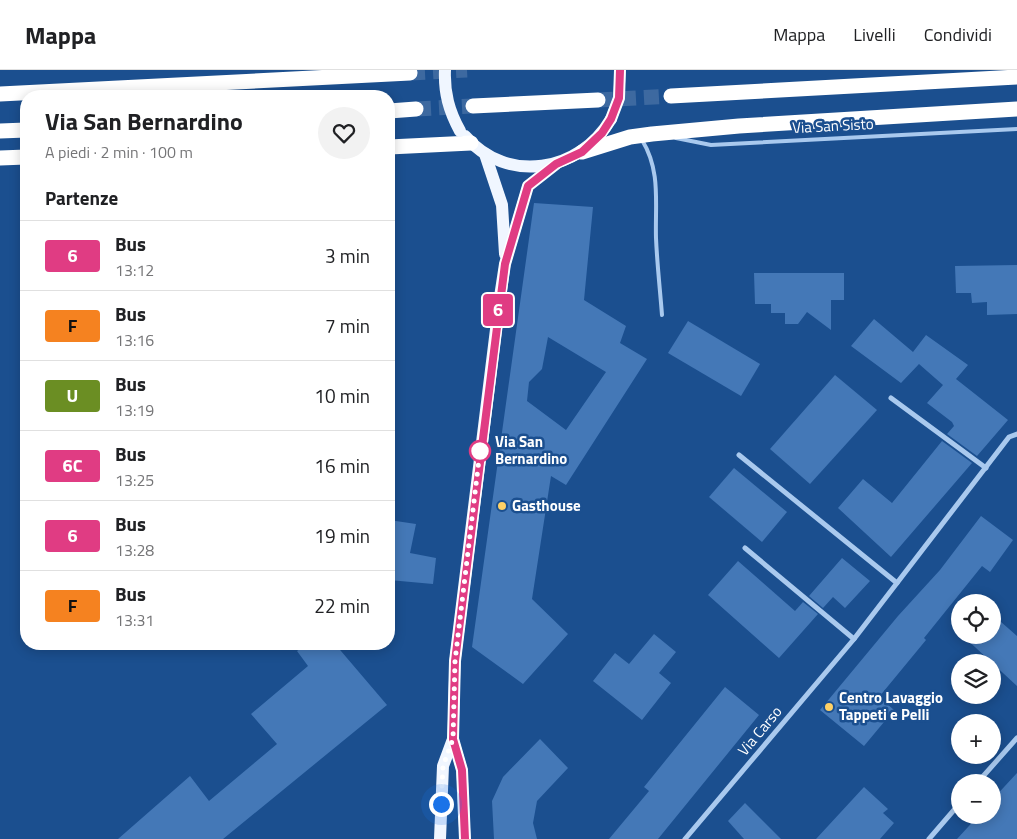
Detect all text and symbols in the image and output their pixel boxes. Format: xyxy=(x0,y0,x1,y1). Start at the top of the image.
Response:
text: Mappa xyxy=(25,17,96,53)
text: Mappa xyxy=(773,21,825,48)
text: Livelli xyxy=(853,21,896,48)
text: Condividi xyxy=(924,21,992,48)
text: Via San Bernardino xyxy=(45,103,243,139)
button: heart xyxy=(318,107,370,159)
street label: Via San Sisto xyxy=(792,112,874,139)
text: A piedi · 2 min · 100 m xyxy=(45,140,193,164)
text: Partenze xyxy=(45,183,118,212)
text: Bus xyxy=(115,229,146,258)
text: 3 min xyxy=(325,241,370,270)
text: 6 xyxy=(67,242,78,269)
text: 13:12 xyxy=(115,258,154,282)
line badge: 6 xyxy=(482,294,514,326)
text: 6 xyxy=(493,296,503,323)
text: Bus xyxy=(115,299,146,328)
text: 7 min xyxy=(325,311,370,340)
text: F xyxy=(68,312,77,339)
text: 13:16 xyxy=(115,328,154,352)
text: Bus xyxy=(115,369,146,398)
text: 10 min xyxy=(314,381,370,410)
text: U xyxy=(67,382,78,409)
text: 13:19 xyxy=(115,398,154,422)
place label: Via San Bernardino xyxy=(495,430,567,470)
text: Bus xyxy=(115,439,146,468)
marker: Via San Bernardino xyxy=(469,440,491,462)
text: 16 min xyxy=(314,451,370,480)
text: 6C xyxy=(63,452,82,479)
text: 13:25 xyxy=(115,468,154,492)
place label: Gasthouse xyxy=(512,494,581,517)
marker: Gasthouse xyxy=(496,500,508,512)
text: Bus xyxy=(115,509,146,538)
text: 19 min xyxy=(314,521,370,550)
text: 6 xyxy=(67,522,78,549)
text: 13:28 xyxy=(115,538,154,562)
text: Bus xyxy=(115,579,146,608)
text: 22 min xyxy=(314,591,370,620)
text: F xyxy=(68,592,77,619)
map controls xyxy=(951,594,1001,824)
button: locate xyxy=(951,594,1001,644)
text: 13:31 xyxy=(115,608,154,632)
button: layers xyxy=(951,654,1001,704)
place label: Centro Lavaggio Tappeti e Pelli xyxy=(839,686,943,726)
street label: Via Carso xyxy=(732,701,787,761)
marker: Centro Lavaggio Tappeti e Pelli xyxy=(823,701,835,713)
button: + xyxy=(951,714,1001,764)
button: − xyxy=(951,774,1001,824)
your location xyxy=(429,792,454,817)

